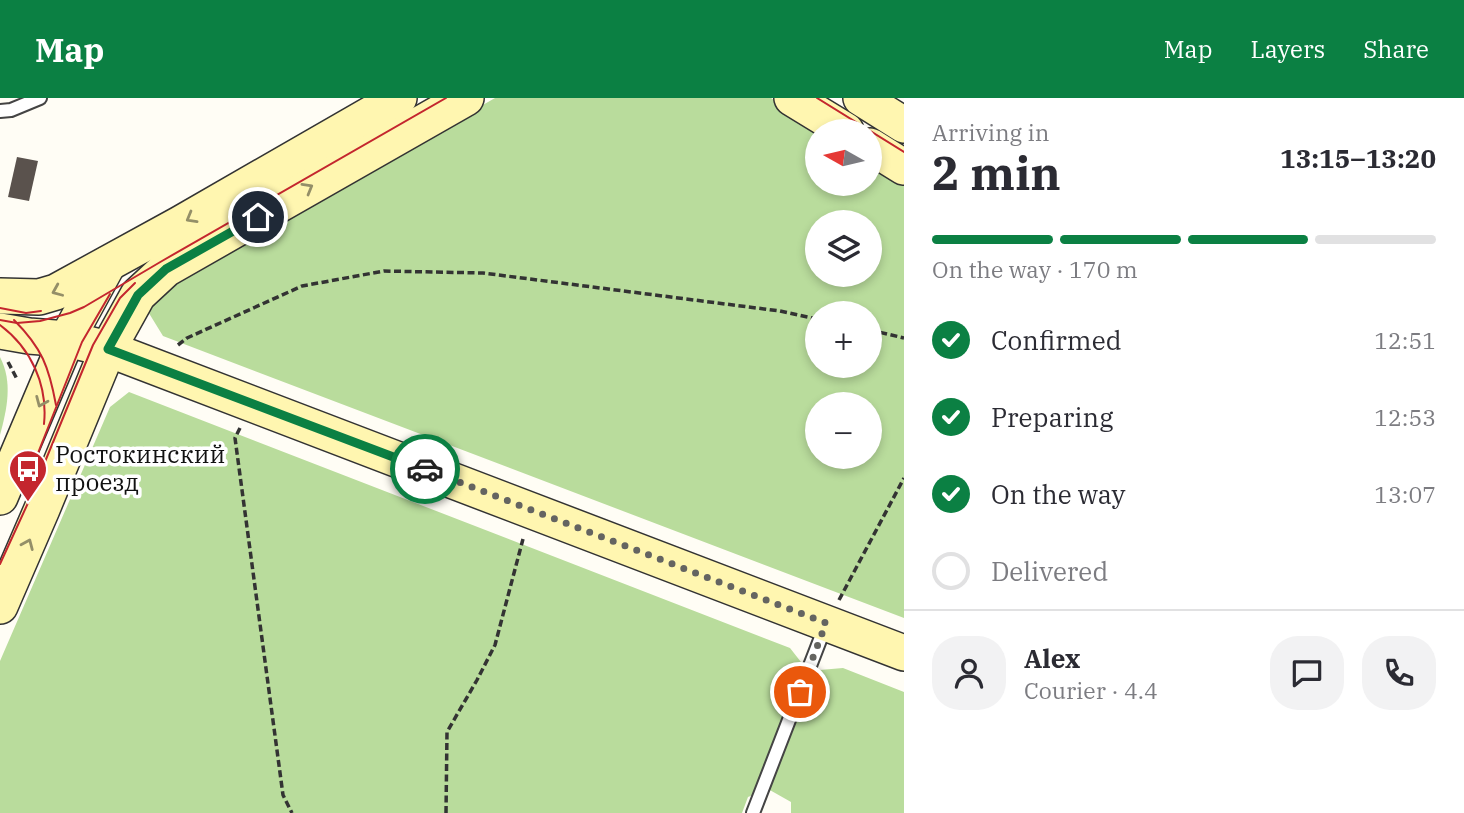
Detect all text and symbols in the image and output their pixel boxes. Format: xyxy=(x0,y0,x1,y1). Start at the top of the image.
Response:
text: Map xyxy=(35,28,104,71)
text: Map xyxy=(1164,33,1212,65)
text: Layers xyxy=(1250,33,1325,65)
text: Share xyxy=(1363,33,1429,65)
text: Arriving in xyxy=(932,117,1049,147)
north arrow xyxy=(805,119,882,196)
map controls xyxy=(805,119,882,469)
text: 13:15–13:20 xyxy=(1280,141,1436,175)
text: 2 min xyxy=(932,143,1061,203)
one-way arrow xyxy=(301,183,314,196)
pin xyxy=(228,187,288,247)
icon: home xyxy=(239,198,277,236)
one-way arrow xyxy=(186,210,198,223)
button: layers xyxy=(805,210,882,287)
text: On the way · 170 m xyxy=(932,254,1138,284)
one-way arrow xyxy=(51,282,63,296)
button: + xyxy=(805,301,882,378)
icon: check xyxy=(932,321,970,359)
text: Confirmed xyxy=(991,323,1122,357)
text: 12:51 xyxy=(1374,325,1436,355)
button: − xyxy=(805,392,882,469)
one-way arrow xyxy=(35,394,49,407)
icon: check xyxy=(932,398,970,436)
text: Preparing xyxy=(991,400,1113,434)
text: 12:53 xyxy=(1374,402,1436,432)
courier xyxy=(390,434,460,504)
place label: Ростокинский проезд xyxy=(55,438,225,498)
bus stop icon: Ростокинский проезд xyxy=(7,448,49,503)
icon: car xyxy=(406,450,444,488)
icon: check xyxy=(932,475,970,513)
text: On the way xyxy=(991,477,1125,511)
text: 13:07 xyxy=(1374,479,1436,509)
one-way arrow xyxy=(19,539,33,551)
text: Delivered xyxy=(991,554,1108,588)
button: person xyxy=(932,636,1006,710)
button: chat xyxy=(1270,636,1344,710)
button: phone xyxy=(1362,636,1436,710)
text: Alex xyxy=(1024,641,1080,675)
pin xyxy=(770,662,830,722)
icon: bag xyxy=(781,673,819,711)
text: Courier · 4.4 xyxy=(1024,675,1158,705)

